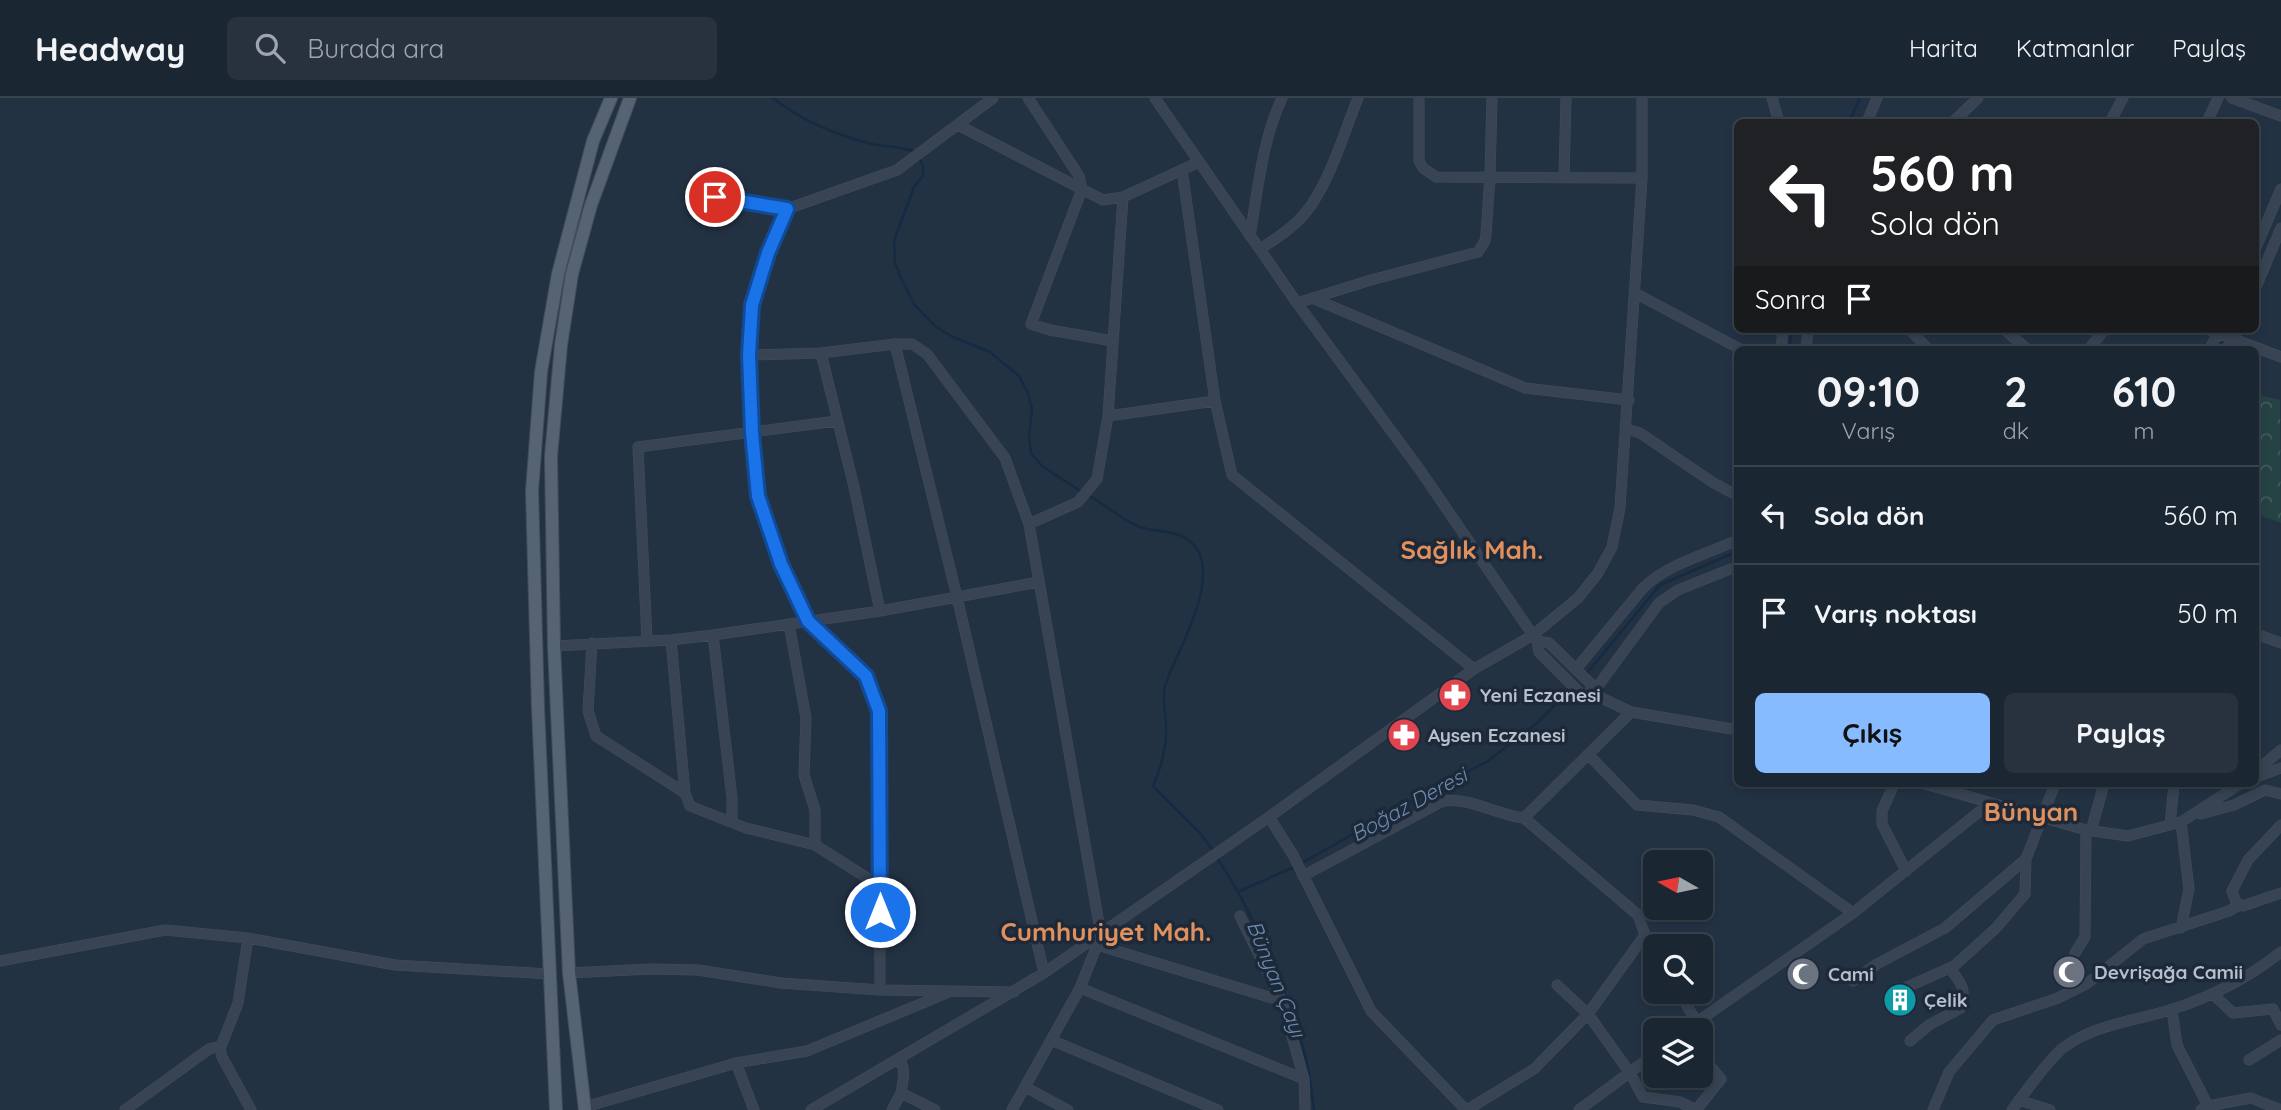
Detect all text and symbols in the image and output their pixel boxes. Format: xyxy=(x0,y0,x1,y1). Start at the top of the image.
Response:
search box xyxy=(227,17,717,80)
text: Headway xyxy=(35,28,185,69)
icon: search xyxy=(251,29,289,67)
text: Burada ara xyxy=(307,32,444,65)
text: Harita xyxy=(1909,33,1978,63)
text: Katmanlar xyxy=(2016,33,2134,63)
text: Paylaş xyxy=(2172,33,2246,63)
text: 560 m xyxy=(1870,142,2014,203)
icon: left xyxy=(1755,147,1846,238)
pin xyxy=(685,167,745,227)
icon: arrive xyxy=(696,178,734,216)
text: Sola dön xyxy=(1870,203,2000,243)
icon: arrive xyxy=(1840,280,1878,318)
text: Sonra xyxy=(1755,283,1826,316)
text: 09:10 xyxy=(1817,365,1920,418)
text: 2 xyxy=(2004,365,2028,418)
text: 610 xyxy=(2112,365,2176,418)
text: Varış xyxy=(1842,416,1895,445)
text: dk xyxy=(2003,416,2029,445)
text: m xyxy=(2133,416,2154,445)
icon: left xyxy=(1755,496,1793,534)
text: Sola dön xyxy=(1814,499,1924,532)
text: 560 m xyxy=(2164,499,2238,532)
district label: Sağlık Mah. xyxy=(1400,533,1544,566)
icon: arrive xyxy=(1755,594,1793,632)
text: Varış noktası xyxy=(1814,597,1977,630)
text: 50 m xyxy=(2178,597,2238,630)
pharmacy icon: Yeni Eczanesi xyxy=(1436,676,1474,714)
place label: Yeni Eczanesi xyxy=(1480,683,1601,707)
button: Çıkış xyxy=(1755,693,1990,773)
button: Paylaş xyxy=(2004,693,2238,773)
pharmacy icon: Aysen Eczanesi xyxy=(1385,716,1423,754)
place label: Aysen Eczanesi xyxy=(1428,723,1566,747)
water label: Boğaz Deresi xyxy=(1346,760,1473,847)
district label: Bünyan xyxy=(1984,795,2078,828)
north arrow xyxy=(1643,850,1713,920)
map controls xyxy=(1643,850,1713,1088)
position arrow xyxy=(843,875,917,949)
district label: Cumhuriyet Mah. xyxy=(1000,915,1212,948)
water label: Bünyan Çayı xyxy=(1242,917,1313,1042)
button: search xyxy=(1643,934,1713,1004)
mosque icon: Devrişağa Camii xyxy=(2050,953,2088,991)
mosque icon: Cami xyxy=(1784,955,1822,993)
place label: Devrişağa Camii xyxy=(2094,960,2243,984)
place label: Cami xyxy=(1828,962,1874,986)
building icon: Çelik xyxy=(1881,981,1919,1019)
place label: Çelik xyxy=(1924,988,1968,1012)
button: layers xyxy=(1643,1018,1713,1088)

